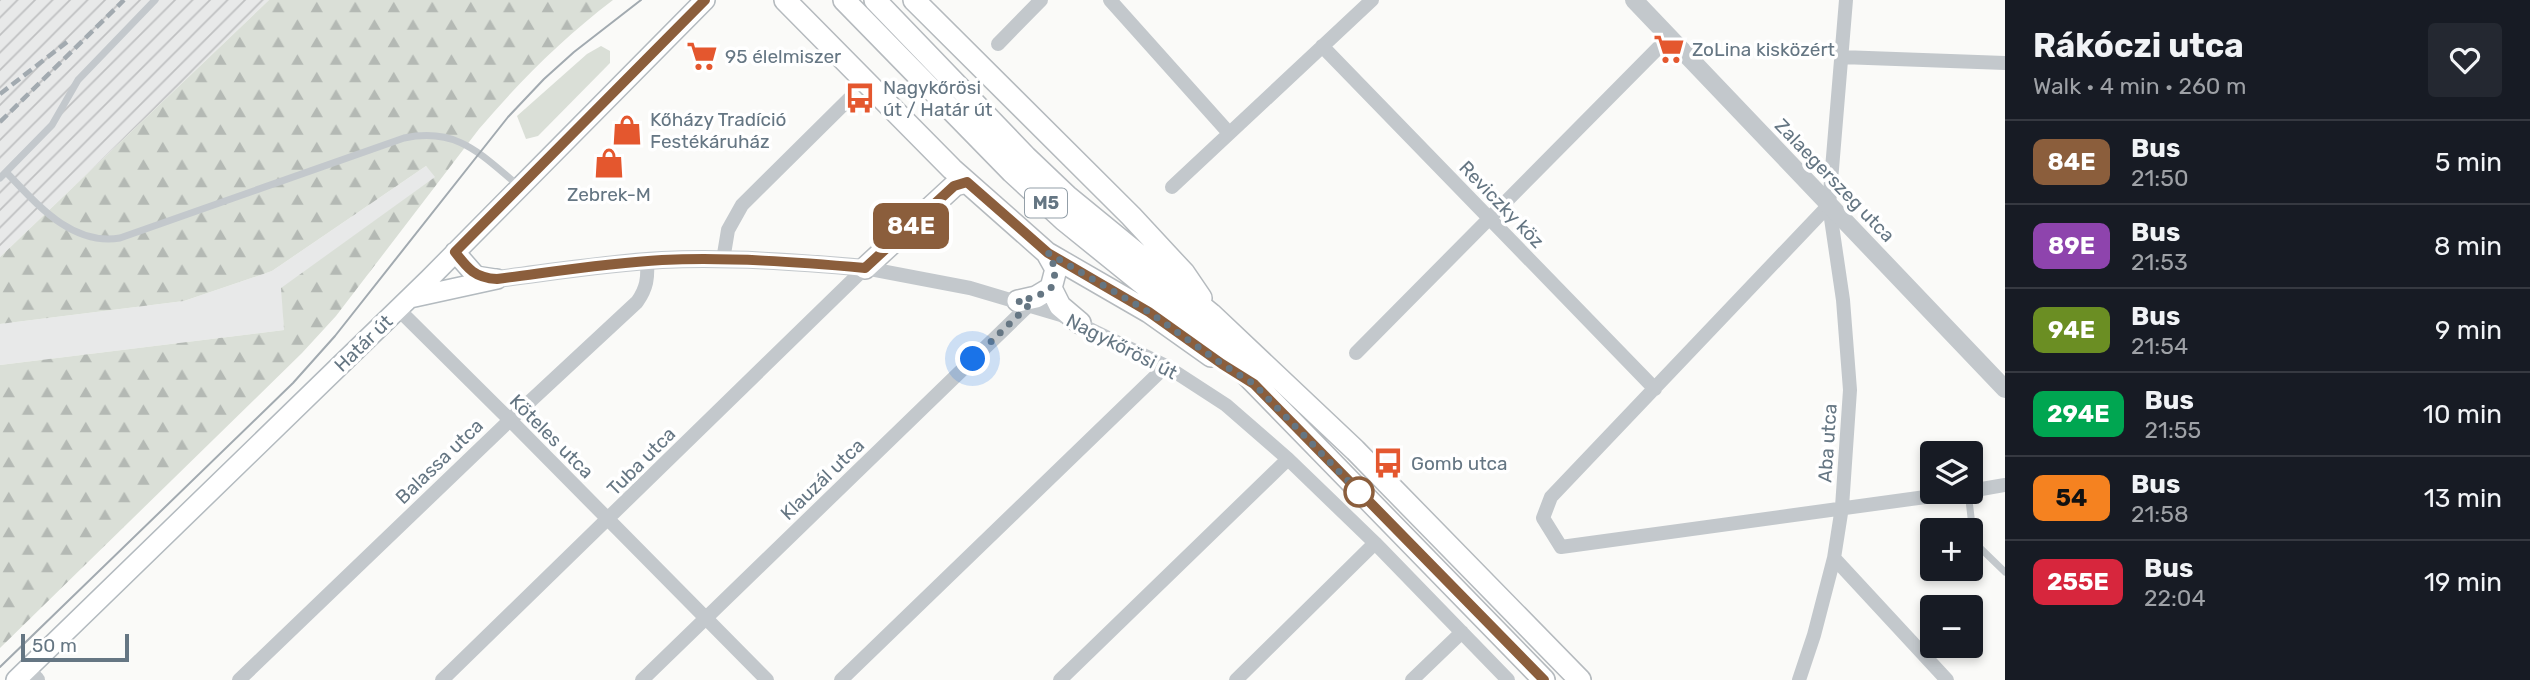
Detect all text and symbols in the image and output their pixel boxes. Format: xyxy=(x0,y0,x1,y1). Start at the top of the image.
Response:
button: heart xyxy=(2428,23,2502,97)
text: Rákóczi utca xyxy=(2033,26,2244,65)
supermarket icon: ZoLina kisközért xyxy=(1652,32,1686,66)
place label: ZoLina kisközért xyxy=(1692,38,1836,61)
supermarket icon: 95 élelmiszer xyxy=(685,39,719,73)
place label: 95 élelmiszer xyxy=(725,45,842,68)
text: Walk · 4 min · 260 m xyxy=(2033,72,2247,100)
place label: Nagykőrösi út / Határ út xyxy=(883,76,993,121)
bus stop icon: Nagykőrösi út / Határ út xyxy=(843,81,877,115)
place label: Kőházy Tradíció Festékáruház xyxy=(650,108,787,153)
shop icon: Kőházy Tradíció Festékáruház xyxy=(610,113,644,147)
street label: Zalaegerszeg utca xyxy=(1770,114,1899,247)
text: Bus xyxy=(2131,133,2180,164)
shop icon: Zebrek-M xyxy=(592,146,626,180)
text: 5 min xyxy=(2435,147,2502,178)
text: 84E xyxy=(2048,148,2095,176)
street label: Reviczky köz xyxy=(1454,156,1549,253)
text: 21:50 xyxy=(2131,164,2189,192)
place label: Zebrek-M xyxy=(567,183,651,206)
road number: M5 xyxy=(1025,188,1067,218)
line badge: 84E xyxy=(871,203,951,249)
text: 84E xyxy=(887,212,935,240)
text: Bus xyxy=(2131,217,2180,248)
text: 8 min xyxy=(2434,231,2502,262)
text: 89E xyxy=(2048,232,2095,260)
text: 21:53 xyxy=(2131,248,2188,276)
text: Bus xyxy=(2131,301,2180,332)
street label: Nagykőrösi út xyxy=(1062,309,1182,385)
street label: Határ út xyxy=(329,310,398,377)
text: 9 min xyxy=(2435,315,2502,346)
text: 94E xyxy=(2048,316,2095,344)
text: 21:54 xyxy=(2131,332,2188,360)
your location xyxy=(955,341,990,376)
text: Bus xyxy=(2145,385,2194,416)
street label: Köteles utca xyxy=(505,390,598,483)
text: 10 min xyxy=(2423,399,2502,430)
text: 294E xyxy=(2047,400,2110,428)
street label: Aba utca xyxy=(1813,403,1842,483)
street label: Balassa utca xyxy=(391,414,488,509)
text: 21:55 xyxy=(2145,416,2201,444)
street label: Tuba utca xyxy=(602,422,680,500)
street label: Klauzál utca xyxy=(776,434,869,525)
map controls xyxy=(1920,441,1983,658)
button: layers xyxy=(1920,441,1983,504)
bus stop icon: Gomb utca xyxy=(1371,446,1405,480)
place label: Gomb utca xyxy=(1411,452,1508,475)
text: Bus xyxy=(2131,469,2180,500)
unlabelled marker xyxy=(1344,477,1374,507)
text: 13 min xyxy=(2424,483,2502,514)
text: 54 xyxy=(2056,484,2087,512)
text: 21:58 xyxy=(2131,500,2189,528)
button: + xyxy=(1920,518,1983,581)
text: Bus xyxy=(2144,553,2193,584)
text: 19 min xyxy=(2424,567,2502,598)
text: 255E xyxy=(2047,568,2109,596)
text: 22:04 xyxy=(2144,584,2206,612)
button: − xyxy=(1920,595,1983,658)
scale bar xyxy=(21,631,130,663)
text: 50 m xyxy=(32,634,77,657)

